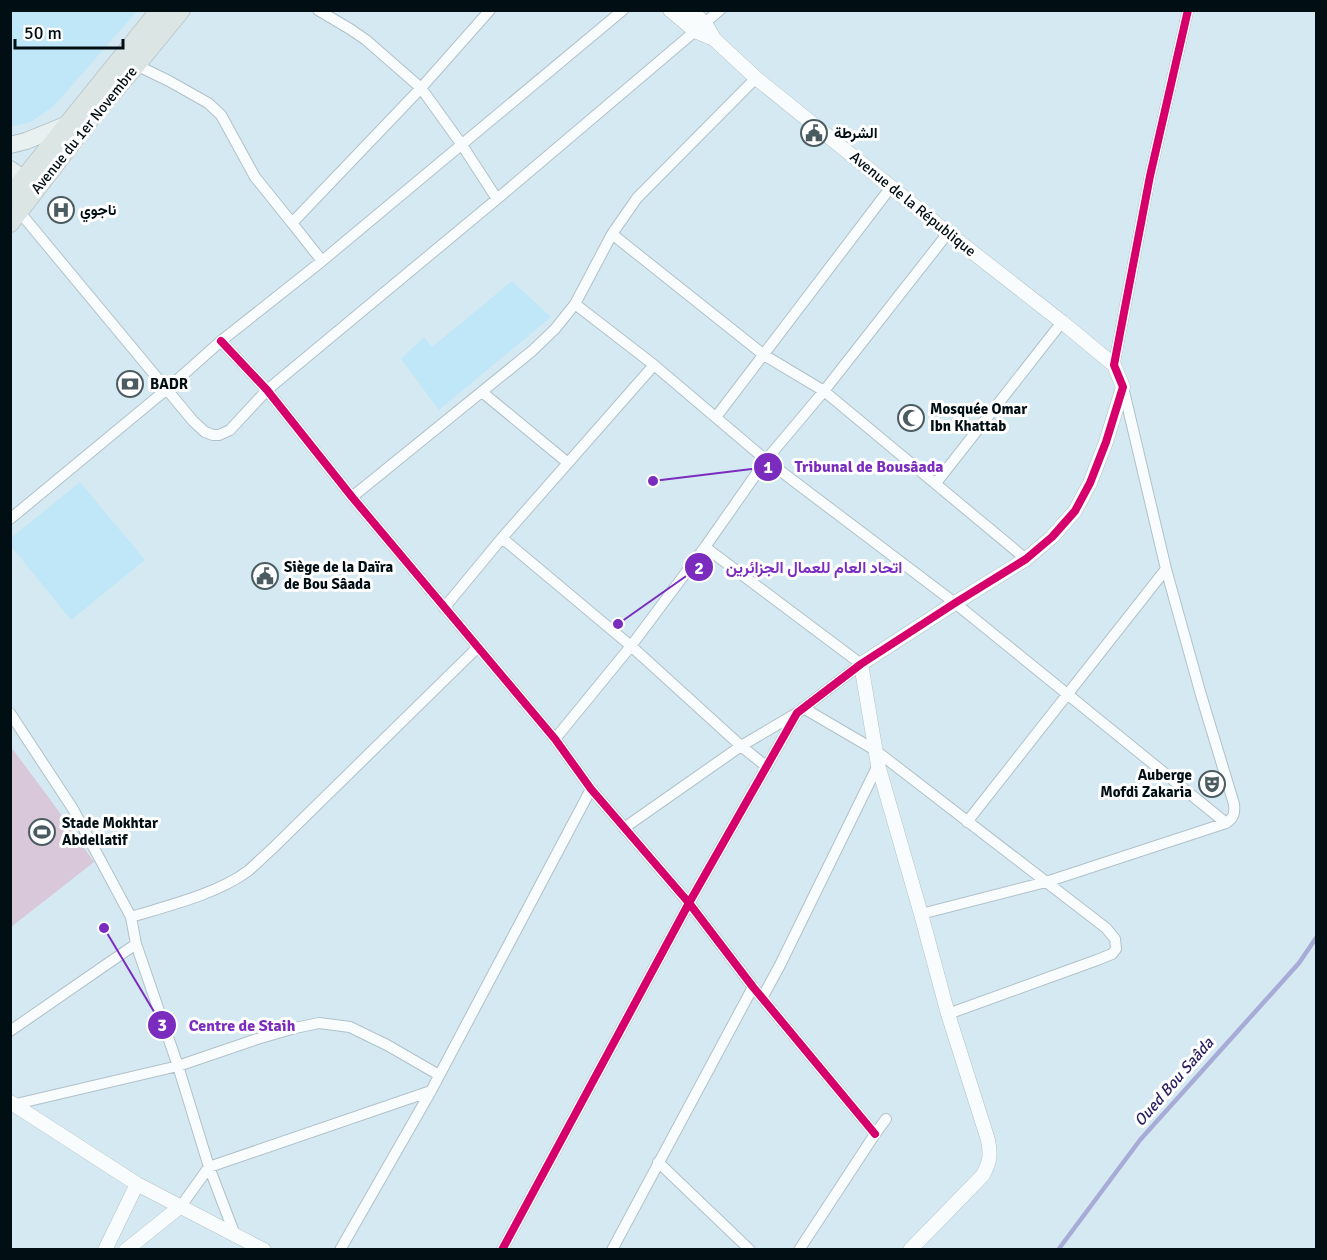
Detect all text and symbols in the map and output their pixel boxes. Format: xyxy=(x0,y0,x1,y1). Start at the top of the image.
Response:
scale bar xyxy=(15,12,123,50)
text: 50 m xyxy=(24,22,62,44)
street label: Avenue du 1er Novembre xyxy=(27,63,141,197)
public building icon: الشرطة xyxy=(799,118,829,148)
place label: الشرطة xyxy=(834,124,878,142)
street label: Avenue de la République xyxy=(846,148,980,260)
hospital icon: ناجوي xyxy=(46,195,76,225)
place label: ناجوي xyxy=(80,201,116,223)
bank icon: BADR xyxy=(115,369,145,399)
place label: BADR xyxy=(150,375,188,393)
place label: Mosquée Omar Ibn Khattab xyxy=(930,400,1027,435)
mosque icon: Mosquée Omar Ibn Khattab xyxy=(896,403,926,433)
callout: Tribunal de Bousâada xyxy=(753,450,956,484)
text: 1 xyxy=(763,456,773,478)
text: Tribunal de Bousâada xyxy=(795,457,944,477)
callout: اتحاد العام للعمال الجزائرين xyxy=(684,550,915,584)
text: 2 xyxy=(694,557,704,579)
place label: Siège de la Daïra de Bou Sâada xyxy=(284,558,394,593)
text: اتحاد العام للعمال الجزائرين xyxy=(726,558,902,578)
public building icon: Siège de la Daïra de Bou Sâada xyxy=(250,561,280,591)
place label: Auberge Mofdi Zakaria xyxy=(1100,766,1192,801)
theatre icon: Auberge Mofdi Zakaria xyxy=(1197,769,1227,799)
place label: Stade Mokhtar Abdellatif xyxy=(62,814,158,849)
sports icon: Stade Mokhtar Abdellatif xyxy=(27,817,57,847)
callout: Centre de Staih xyxy=(147,1008,308,1042)
text: 3 xyxy=(157,1014,167,1036)
text: Centre de Staih xyxy=(189,1016,296,1036)
water label: Oued Bou Saâda xyxy=(1130,1033,1219,1131)

